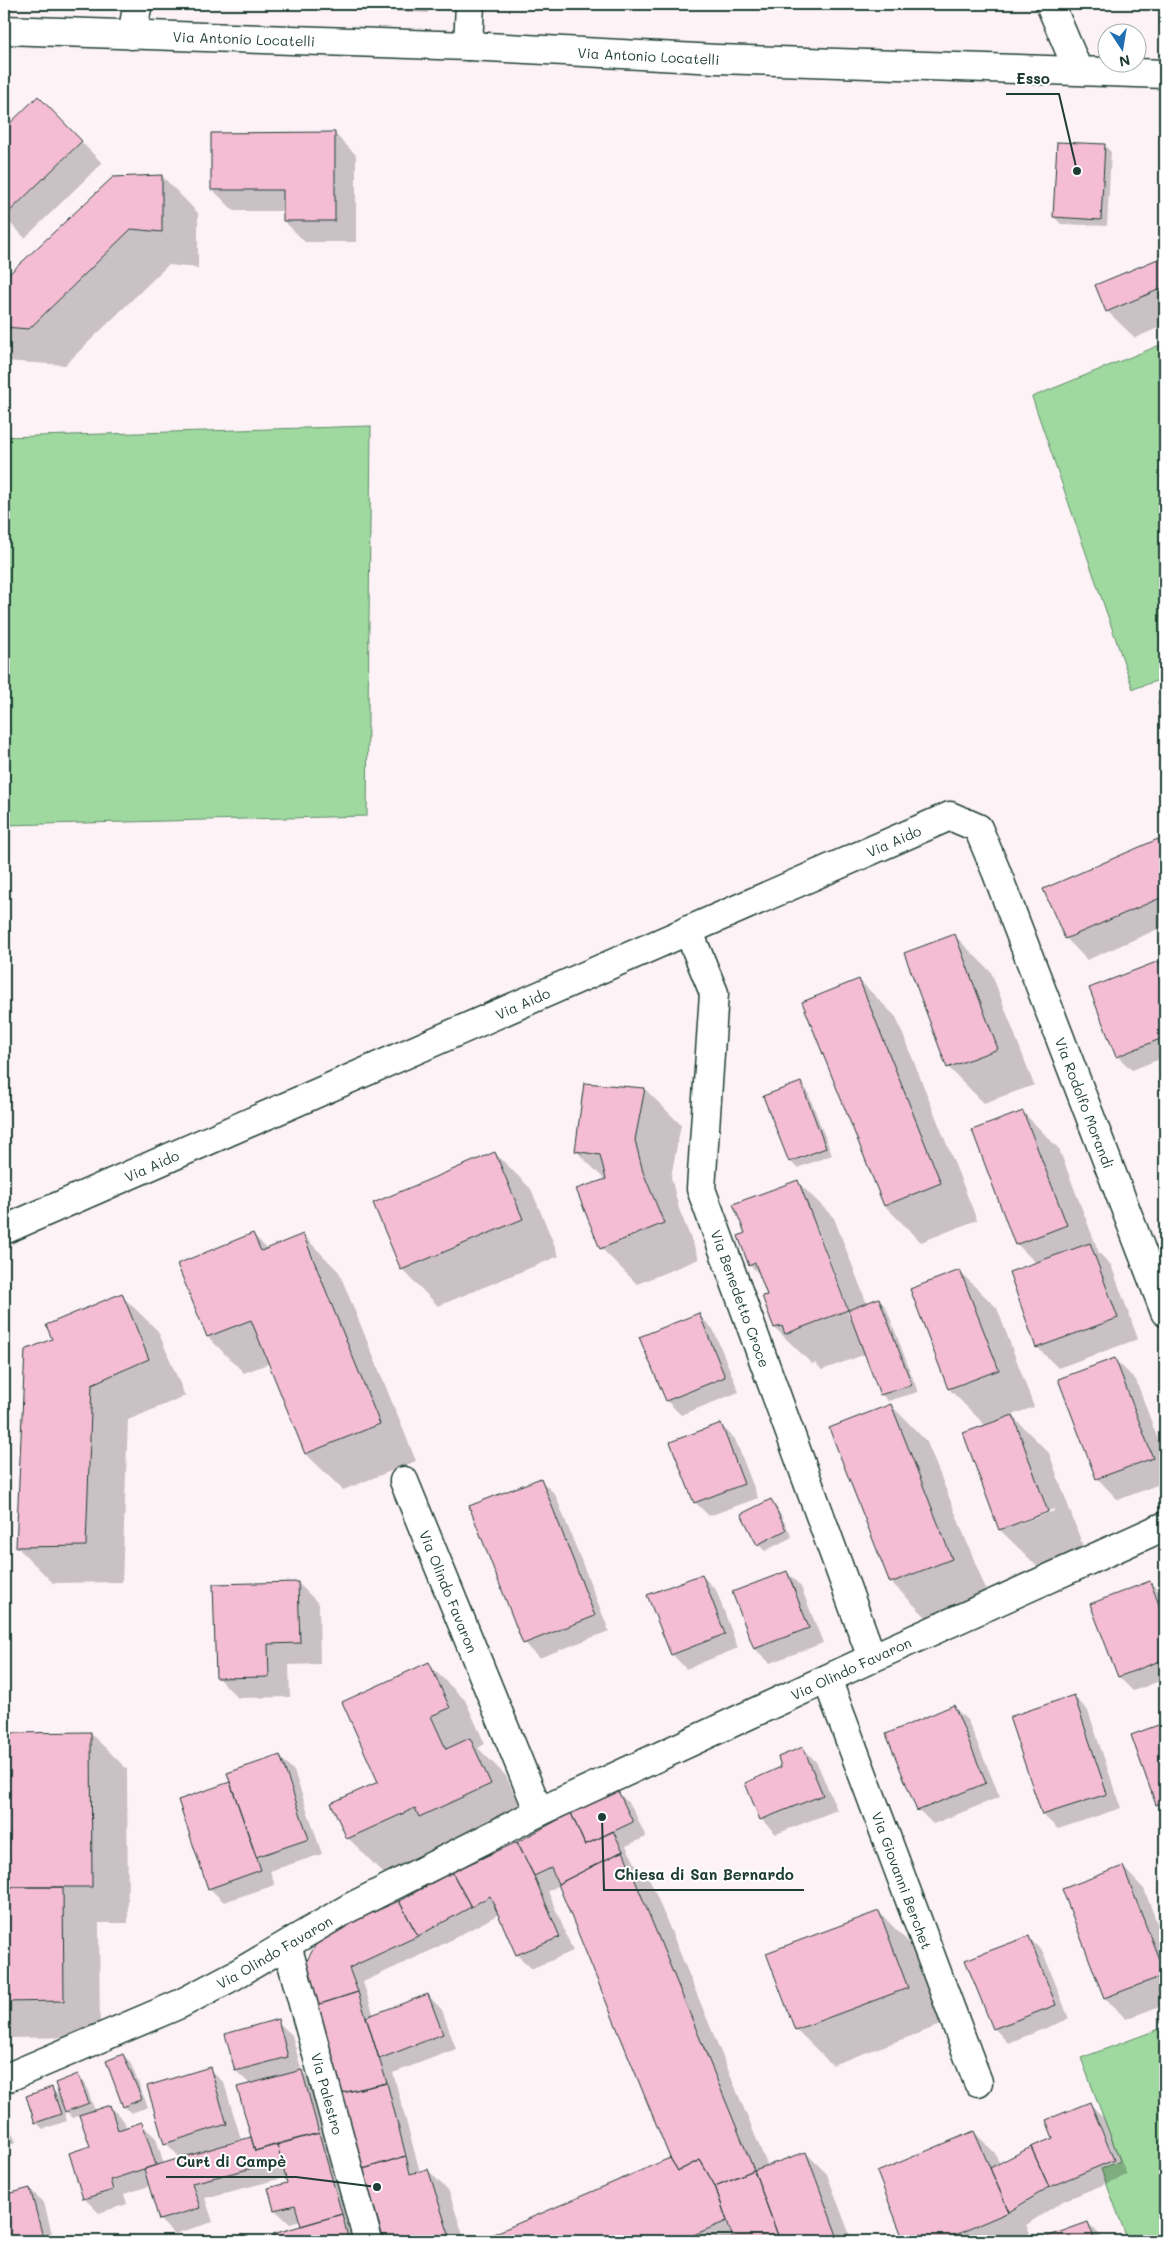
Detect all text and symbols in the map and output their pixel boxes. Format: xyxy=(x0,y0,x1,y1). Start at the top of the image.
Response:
north arrow xyxy=(1096,22,1146,72)
street label: Via Antonio Locatelli xyxy=(172,26,315,50)
street label: Via Antonio Locatelli xyxy=(577,42,720,69)
text: N xyxy=(1118,51,1132,72)
callout: Esso xyxy=(1006,64,1059,94)
text: Esso xyxy=(1016,68,1050,88)
street label: Via Aido xyxy=(863,820,924,861)
street label: Via Aido xyxy=(492,983,553,1023)
street label: Via Rodolfo Morandi xyxy=(1051,1035,1119,1171)
street label: Via Aido xyxy=(121,1145,182,1186)
street label: Via Benedetto Croce xyxy=(707,1227,775,1370)
street label: Via Olindo Favaron xyxy=(415,1527,482,1655)
street label: Via Olindo Favaron xyxy=(787,1632,914,1704)
street label: Via Giovanni Berchet xyxy=(868,1809,937,1952)
callout: Chiesa di San Bernardo xyxy=(604,1860,804,1890)
text: Chiesa di San Bernardo xyxy=(614,1864,794,1884)
street label: Via Olindo Favaron xyxy=(213,1911,335,1993)
street label: Via Palestro xyxy=(307,2050,348,2137)
callout: Curt di Campè xyxy=(166,2147,296,2177)
text: Curt di Campè xyxy=(176,2151,286,2171)

